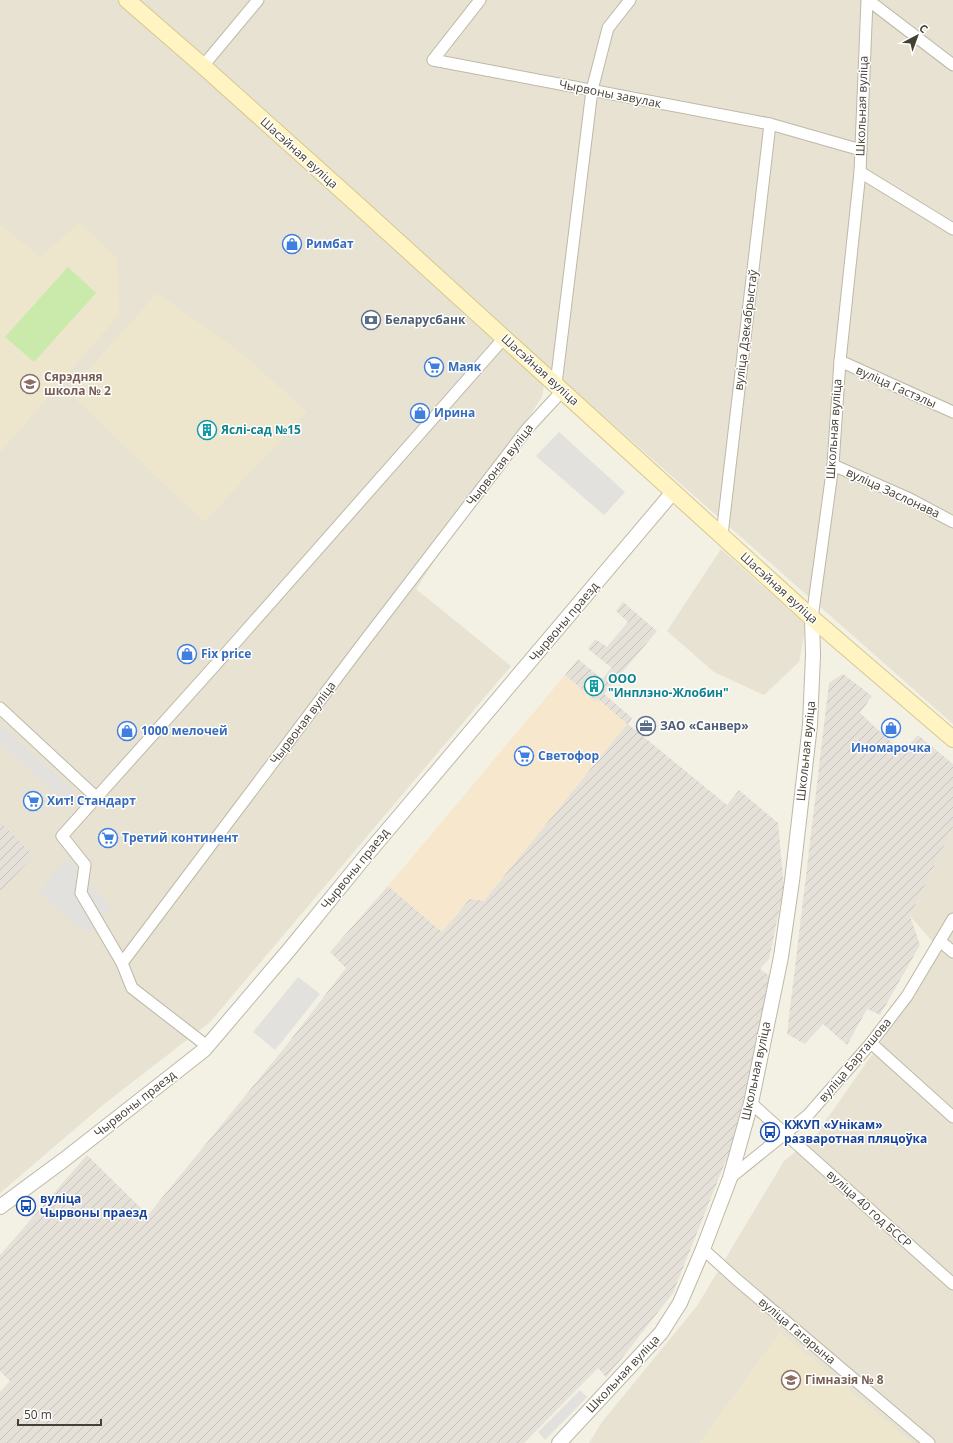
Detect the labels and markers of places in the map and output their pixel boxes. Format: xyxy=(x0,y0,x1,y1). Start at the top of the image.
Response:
shop icon: Римбат xyxy=(281,233,303,255)
place label: Римбат xyxy=(306,235,354,252)
bank icon: Беларусбанк xyxy=(360,309,382,331)
place label: Беларусбанк xyxy=(385,311,466,328)
supermarket icon: Маяк xyxy=(423,356,445,378)
place label: Маяк xyxy=(448,358,482,375)
place label: Сярэдняя школа № 2 xyxy=(44,368,111,399)
school or university icon: Сярэдняя школа № 2 xyxy=(19,373,41,395)
shop icon: Ирина xyxy=(409,402,431,424)
place label: Ирина xyxy=(434,404,475,421)
building icon: Яслі-сад №15 xyxy=(196,419,218,441)
place label: Яслі-сад №15 xyxy=(220,421,301,438)
shop icon: Fix price xyxy=(176,643,198,665)
place label: Fix price xyxy=(201,645,251,662)
place label: ООО "Инплэно-Жлобин" xyxy=(608,670,729,701)
building icon: ООО "Инплэно-Жлобин" xyxy=(583,675,605,697)
office icon: ЗАО «Санвер» xyxy=(635,715,657,737)
place label: ЗАО «Санвер» xyxy=(660,717,749,734)
shop icon: Иномарочка xyxy=(880,717,902,739)
shop icon: 1000 мелочей xyxy=(116,720,138,742)
place label: 1000 мелочей xyxy=(141,722,228,739)
place label: Иномарочка xyxy=(851,739,931,756)
supermarket icon: Светофор xyxy=(513,745,535,767)
place label: Светофор xyxy=(538,747,600,764)
supermarket icon: Хит! Стандарт xyxy=(22,790,44,812)
place label: Хит! Стандарт xyxy=(47,792,136,809)
supermarket icon: Третий континент xyxy=(97,827,119,849)
place label: Третий континент xyxy=(122,829,239,846)
place label: КЖУП «Унікам» разваротная пляцоўка xyxy=(784,1116,927,1147)
bus stop icon: КЖУП «Унікам» разваротная пляцоўка xyxy=(759,1121,781,1143)
place label: вуліца Чырвоны праезд xyxy=(40,1190,147,1221)
bus stop icon: вуліца Чырвоны праезд xyxy=(15,1195,37,1217)
school or university icon: Гімназія № 8 xyxy=(780,1369,802,1391)
place label: Гімназія № 8 xyxy=(805,1371,884,1388)

